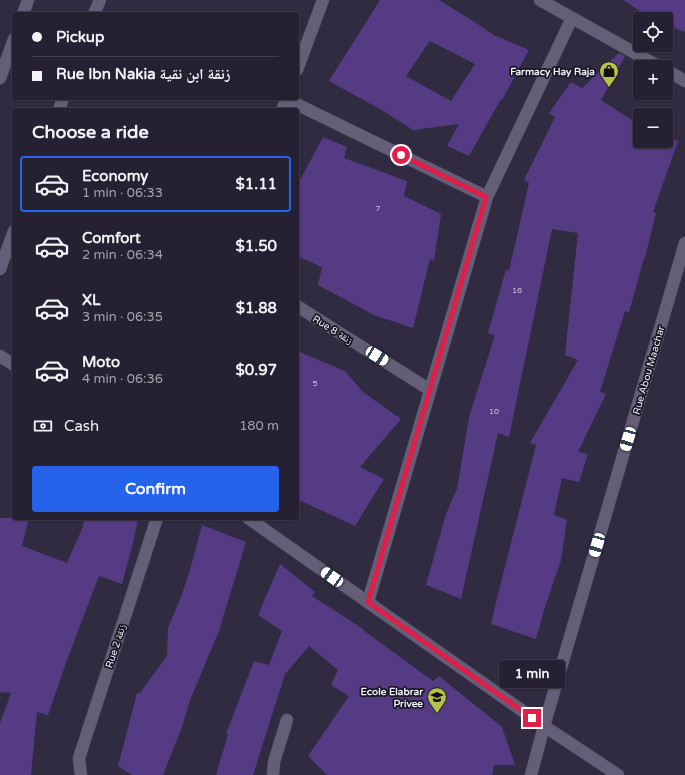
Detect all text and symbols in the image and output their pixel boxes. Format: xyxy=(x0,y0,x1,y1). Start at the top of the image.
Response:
map controls xyxy=(633,12,673,148)
button: locate xyxy=(633,12,673,52)
text: Pickup xyxy=(56,28,104,46)
shop icon: Farmacy Hay Raja xyxy=(598,60,620,88)
button: + xyxy=(633,60,673,100)
text: Rue Ibn Nakia زنقة ابن نقية xyxy=(56,65,230,83)
place label: Farmacy Hay Raja xyxy=(510,66,595,78)
button: − xyxy=(633,108,673,148)
text: Choose a ride xyxy=(32,121,149,143)
route start xyxy=(392,146,410,164)
icon: car xyxy=(34,166,70,202)
text: Economy xyxy=(82,167,148,185)
text: $1.11 xyxy=(236,175,277,193)
text: 1 min · 06:33 xyxy=(82,185,163,201)
house number: 7 xyxy=(375,204,381,213)
icon: car xyxy=(34,228,70,264)
text: Comfort xyxy=(82,229,141,247)
text: $1.50 xyxy=(236,237,277,255)
text: 2 min · 06:34 xyxy=(82,247,163,263)
house number: 16 xyxy=(512,286,522,295)
icon: car xyxy=(34,290,70,326)
text: XL xyxy=(82,291,101,309)
text: $1.88 xyxy=(236,299,277,317)
text: 3 min · 06:35 xyxy=(82,309,163,325)
street label: Rue 8 زنقة xyxy=(310,313,355,347)
street label: Rue Abou Maachar xyxy=(631,324,667,416)
car xyxy=(364,345,390,367)
icon: car xyxy=(34,352,70,388)
text: Moto xyxy=(82,353,120,371)
text: $0.97 xyxy=(236,361,277,379)
text: 4 min · 06:36 xyxy=(82,371,163,387)
house number: 5 xyxy=(312,379,318,388)
house number: 10 xyxy=(489,407,499,416)
icon: cash xyxy=(32,415,54,437)
text: Cash xyxy=(64,417,99,435)
text: 180 m xyxy=(239,418,279,434)
car xyxy=(619,426,637,452)
button: Confirm xyxy=(32,466,279,512)
car xyxy=(588,532,606,558)
car xyxy=(319,565,345,589)
street label: Rue 2 زنقة xyxy=(103,623,129,670)
callout: 1 min xyxy=(499,660,565,688)
text: 1 min xyxy=(515,666,549,682)
place label: Ecole Elabrar Privee xyxy=(361,686,423,710)
school or university icon: Ecole Elabrar Privee xyxy=(426,686,448,714)
route end xyxy=(523,709,541,727)

